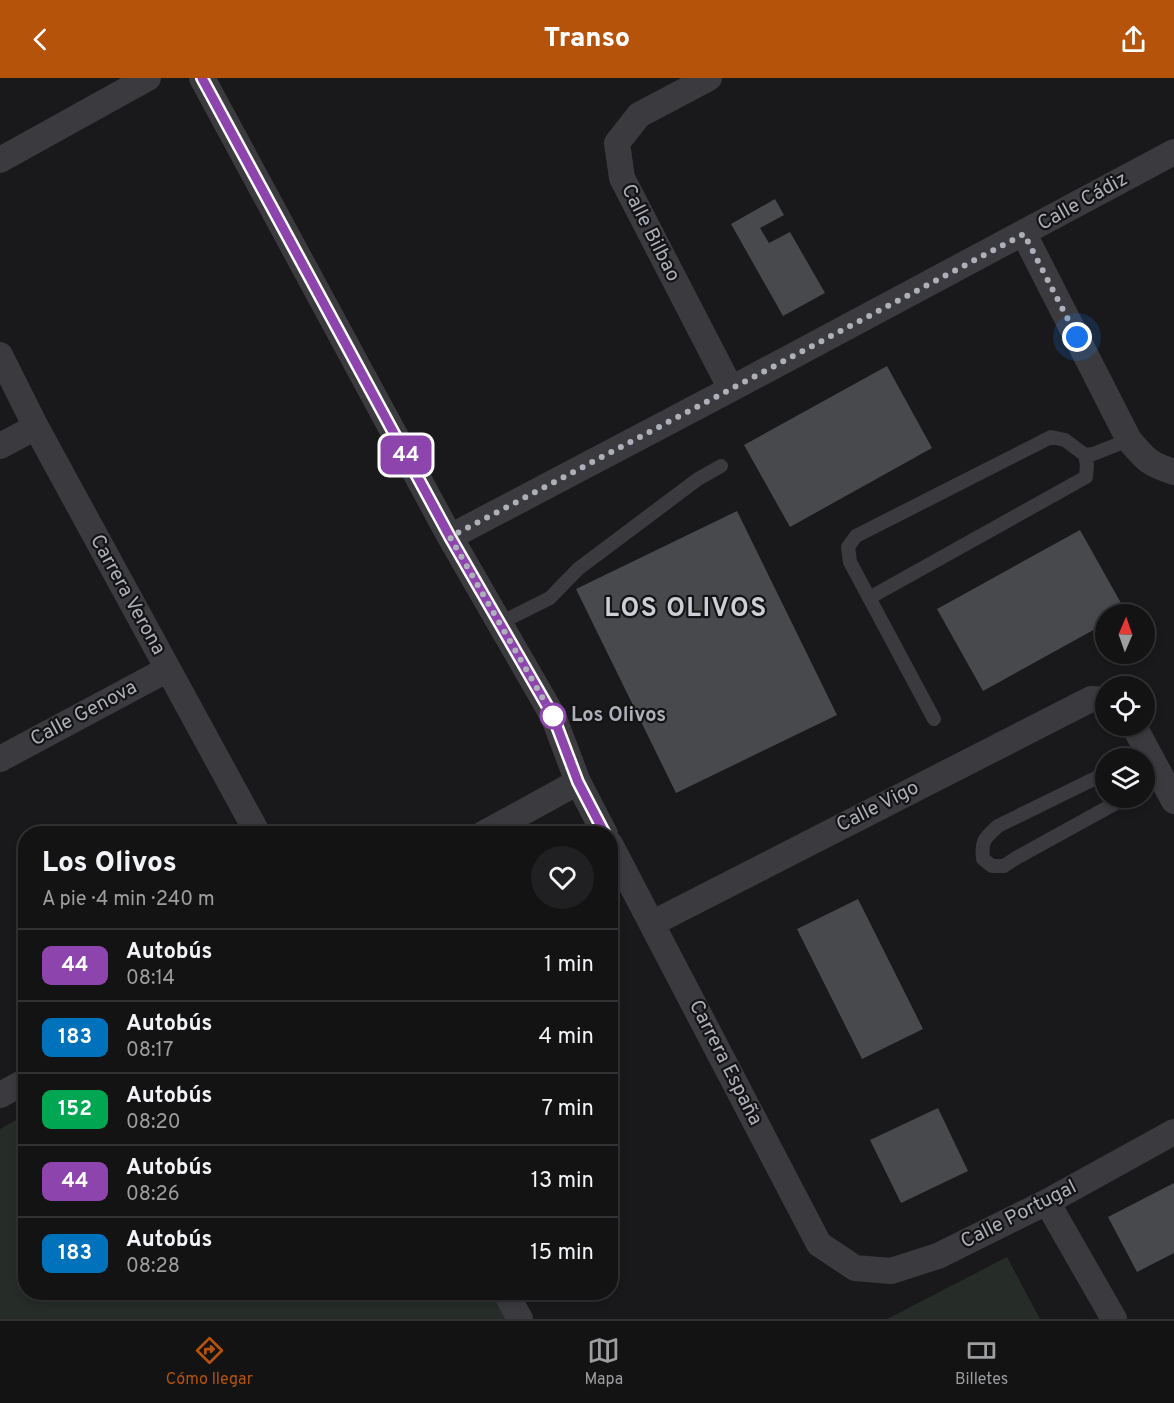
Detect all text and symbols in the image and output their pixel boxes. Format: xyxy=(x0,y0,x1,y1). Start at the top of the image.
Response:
text: Transo xyxy=(544,22,630,56)
icon: back xyxy=(24,23,57,56)
icon: share xyxy=(1117,23,1150,56)
street label: Calle Cádiz xyxy=(1033,167,1133,237)
street label: Calle Bilbao xyxy=(614,180,686,286)
your location xyxy=(1062,322,1092,352)
line badge: 44 xyxy=(379,436,433,475)
text: 44 xyxy=(393,442,420,469)
street label: Carrera Verona xyxy=(83,530,171,660)
district label: LOS OLIVOS xyxy=(604,593,768,626)
north arrow xyxy=(1095,604,1155,664)
map controls xyxy=(1095,604,1155,808)
street label: Calle Genova xyxy=(26,675,142,753)
button: locate xyxy=(1095,676,1155,736)
marker: Los Olivos xyxy=(540,703,566,729)
place label: Los Olivos xyxy=(571,703,666,729)
button: layers xyxy=(1095,748,1155,808)
street label: Calle Vigo xyxy=(832,775,924,839)
text: Los Olivos xyxy=(42,846,177,882)
button: heart xyxy=(531,846,594,909)
text: A pie · 4 min · 240 m xyxy=(42,887,215,913)
text: Autobús xyxy=(126,939,212,966)
text: 44 xyxy=(62,952,89,979)
text: 1 min xyxy=(544,952,594,979)
text: 08:14 xyxy=(126,966,175,992)
street label: Carrera España xyxy=(682,996,768,1130)
text: Autobús xyxy=(126,1011,212,1038)
text: 183 xyxy=(58,1024,92,1051)
text: 4 min xyxy=(539,1024,594,1051)
text: 08:17 xyxy=(126,1038,173,1064)
text: Autobús xyxy=(126,1083,212,1110)
text: 152 xyxy=(58,1096,92,1123)
text: 7 min xyxy=(542,1096,594,1123)
text: 08:20 xyxy=(126,1110,181,1136)
text: Autobús xyxy=(126,1155,212,1182)
text: 44 xyxy=(62,1168,89,1195)
text: 13 min xyxy=(531,1168,594,1195)
street label: Calle Portugal xyxy=(957,1175,1081,1255)
text: 08:26 xyxy=(126,1182,180,1208)
text: Autobús xyxy=(126,1227,212,1254)
text: 183 xyxy=(58,1240,92,1267)
text: 15 min xyxy=(530,1240,594,1267)
text: 08:28 xyxy=(126,1254,180,1280)
tab: Cómo llegar xyxy=(166,1334,253,1390)
tab: Mapa xyxy=(585,1334,623,1390)
tab: Billetes xyxy=(955,1334,1008,1390)

